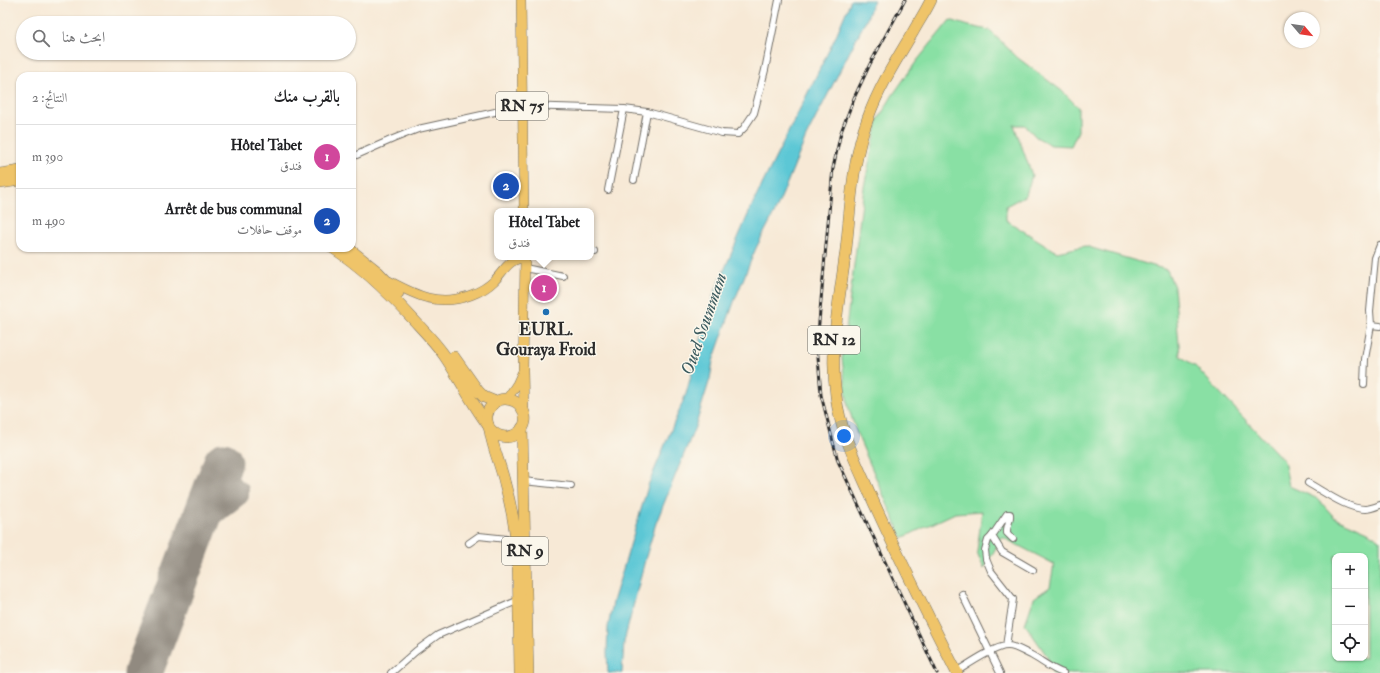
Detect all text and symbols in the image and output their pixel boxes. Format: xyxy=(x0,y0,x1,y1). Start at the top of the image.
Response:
north arrow xyxy=(1284,12,1320,48)
search box xyxy=(16,16,356,60)
icon: search xyxy=(30,27,52,49)
text: ابحث هنا xyxy=(62,28,105,47)
text: بالقرب منك xyxy=(274,86,340,107)
text: النتائج: 2 xyxy=(32,90,67,106)
road number: RN 75 xyxy=(496,92,548,120)
text: Hôtel Tabet xyxy=(230,136,302,155)
text: 390 m xyxy=(32,149,63,165)
text: 1 xyxy=(325,149,329,165)
text: فندق xyxy=(280,158,302,174)
pin: 2 xyxy=(493,171,519,201)
text: Arrêt de bus communal xyxy=(165,200,302,219)
popup xyxy=(494,208,594,260)
text: 490 m xyxy=(32,213,65,229)
text: 2 xyxy=(324,213,330,229)
text: Hôtel Tabet xyxy=(508,213,580,232)
text: موقف حافلات xyxy=(237,222,302,238)
text: فندق xyxy=(508,235,530,251)
water label: Oued Soummam xyxy=(676,270,732,378)
pin: 1 xyxy=(531,273,557,303)
marker: EURL. Gouraya Froid xyxy=(541,307,551,317)
place label: EURL. Gouraya Froid xyxy=(496,319,597,361)
road number: RN 12 xyxy=(808,326,860,354)
your location xyxy=(834,426,854,446)
road number: RN 9 xyxy=(502,537,548,565)
map controls xyxy=(1332,553,1368,661)
button: + xyxy=(1332,553,1368,589)
button: − xyxy=(1332,589,1368,625)
button: locate xyxy=(1332,625,1368,661)

